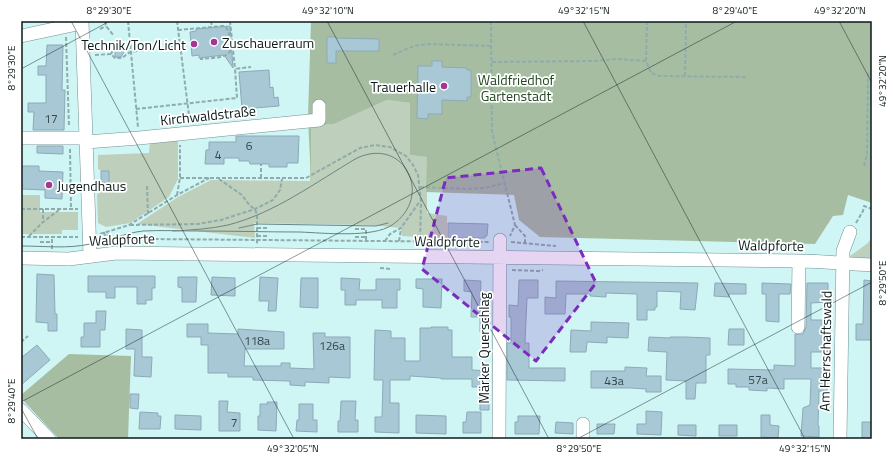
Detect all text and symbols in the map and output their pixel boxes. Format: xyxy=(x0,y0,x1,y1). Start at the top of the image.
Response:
text: 8°29'30"E xyxy=(87,3,132,18)
text: 49°32'10"N xyxy=(302,3,354,18)
text: 49°32'15"N xyxy=(558,3,610,18)
text: 8°29'40"E xyxy=(713,3,758,18)
text: 49°32'20"N xyxy=(814,3,866,18)
place label: Zuschauerraum xyxy=(222,32,314,53)
place label: Technik/Ton/Licht xyxy=(81,34,186,55)
marker: Zuschauerraum xyxy=(209,37,219,47)
marker: Technik/Ton/Licht xyxy=(189,39,199,49)
text: 8°29'30"E xyxy=(4,45,19,90)
text: 49°32'20"N xyxy=(875,55,890,107)
park label: Waldfriedhof Gartenstadt xyxy=(478,69,555,106)
place label: Trauerhalle xyxy=(371,76,436,97)
marker: Trauerhalle xyxy=(439,81,449,91)
street label: Kirchwaldstraße xyxy=(159,100,257,130)
house number: 17 xyxy=(44,109,58,128)
house number: 6 xyxy=(246,136,253,155)
house number: 4 xyxy=(215,145,222,164)
place label: Jugendhaus xyxy=(57,175,126,196)
marker: Jugendhaus xyxy=(44,180,54,190)
street label: Waldpforte xyxy=(89,227,155,251)
street label: Waldpforte xyxy=(414,230,480,252)
street label: Waldpforte xyxy=(738,234,804,256)
text: 8°29'50"E xyxy=(875,260,890,305)
street label: Am Herrschaftswald xyxy=(813,290,837,412)
street label: Märker Querschlag xyxy=(473,292,494,404)
house number: 118a xyxy=(244,331,270,350)
house number: 126a xyxy=(319,336,345,355)
house number: 57a xyxy=(748,370,768,389)
house number: 43a xyxy=(604,371,624,390)
text: 8°29'40"E xyxy=(4,378,19,423)
house number: 7 xyxy=(231,413,237,432)
text: 49°32'05"N xyxy=(267,441,319,456)
text: 8°29'50"E xyxy=(557,441,602,456)
text: 49°32'15"N xyxy=(779,441,831,456)

